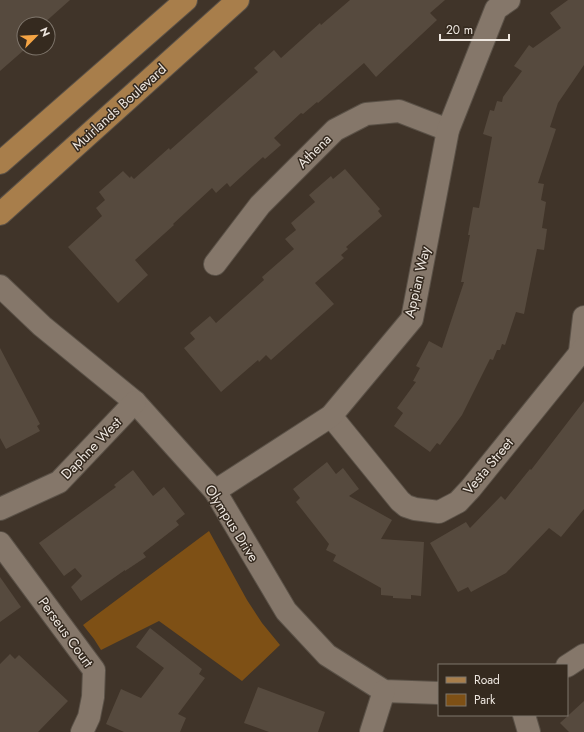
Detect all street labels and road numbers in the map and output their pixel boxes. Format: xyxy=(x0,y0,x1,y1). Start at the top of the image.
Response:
street label: Muirlands Boulevard xyxy=(67,59,171,155)
street label: Athena xyxy=(292,129,336,173)
street label: Appian Way xyxy=(399,244,435,320)
street label: Daphne West xyxy=(56,412,126,483)
street label: Vesta Street xyxy=(458,433,518,499)
street label: Olympus Drive xyxy=(200,481,264,565)
street label: Perseus Court xyxy=(34,593,99,672)

